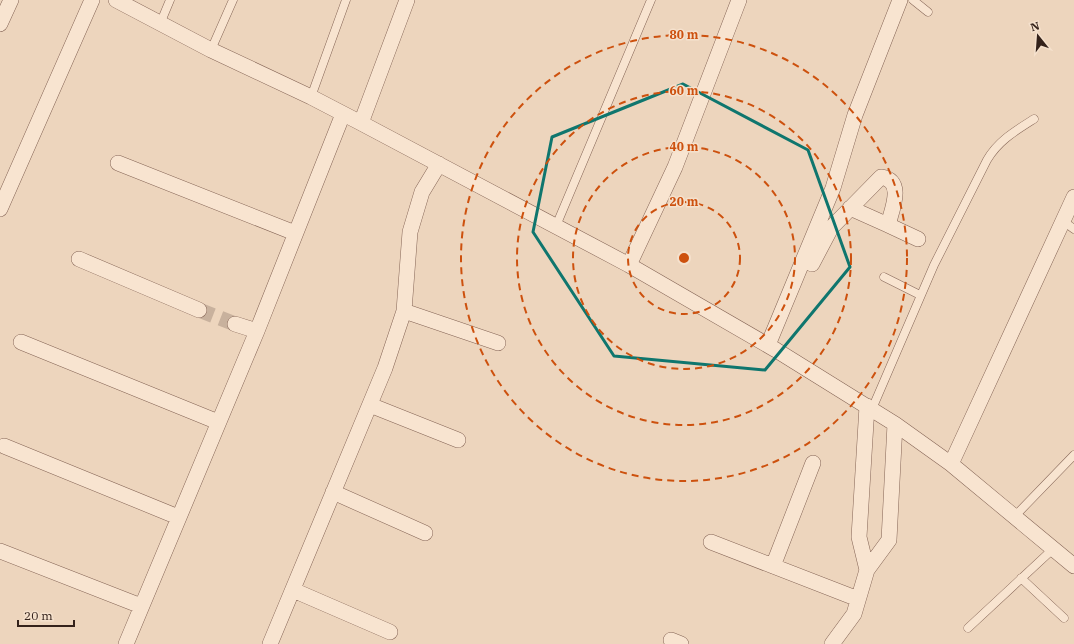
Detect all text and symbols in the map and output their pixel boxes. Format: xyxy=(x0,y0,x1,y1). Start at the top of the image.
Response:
north arrow xyxy=(1018,16,1058,56)
text: N xyxy=(1029,18,1042,34)
text: 80 m xyxy=(670,27,699,42)
text: 60 m xyxy=(670,83,699,98)
text: 40 m xyxy=(670,139,699,154)
text: 20 m xyxy=(670,194,699,209)
centre of rings xyxy=(677,251,691,265)
scale bar xyxy=(18,602,74,628)
text: 20 m xyxy=(24,608,53,623)

